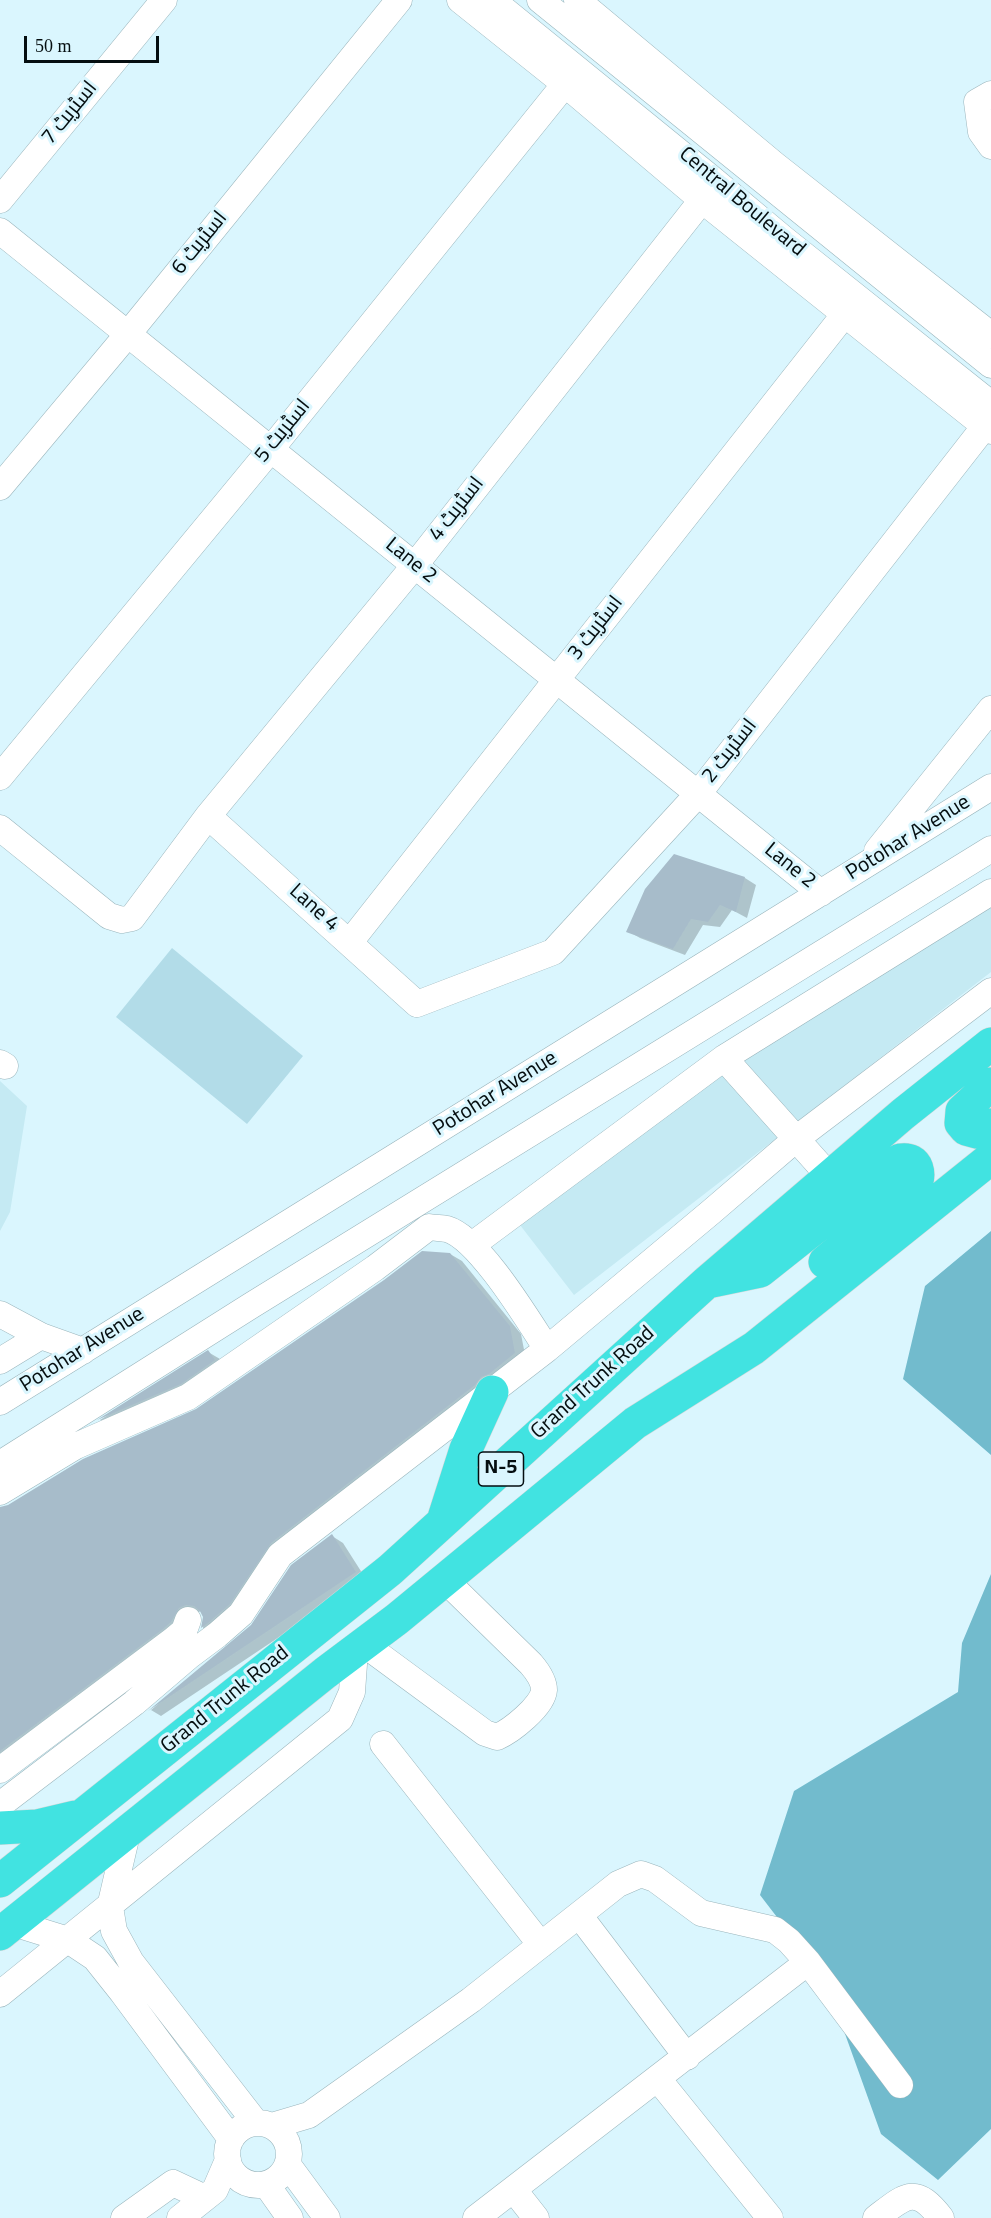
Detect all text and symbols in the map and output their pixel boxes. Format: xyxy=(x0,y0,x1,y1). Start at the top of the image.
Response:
scale bar xyxy=(27,24,162,62)
text: 50 m xyxy=(35,36,72,56)
street label: اسٹریٹ 7 xyxy=(38,77,104,151)
street label: Central Boulevard xyxy=(673,143,809,263)
street label: اسٹریٹ 6 xyxy=(168,207,234,281)
street label: اسٹریٹ 5 xyxy=(251,395,317,469)
street label: اسٹریٹ 4 xyxy=(425,473,491,547)
street label: Lane 2 xyxy=(379,534,441,590)
street label: اسٹریٹ 3 xyxy=(564,592,630,666)
street label: اسٹریٹ 2 xyxy=(698,715,764,789)
street label: Potohar Avenue xyxy=(842,791,976,887)
street label: Lane 2 xyxy=(758,839,820,895)
street label: Lane 4 xyxy=(283,880,343,938)
street label: Potohar Avenue xyxy=(429,1047,563,1143)
street label: Potohar Avenue xyxy=(16,1303,150,1399)
street label: Grand Trunk Road xyxy=(527,1322,661,1446)
road number: N-5 xyxy=(478,1452,524,1486)
street label: Grand Trunk Road xyxy=(157,1642,295,1760)

